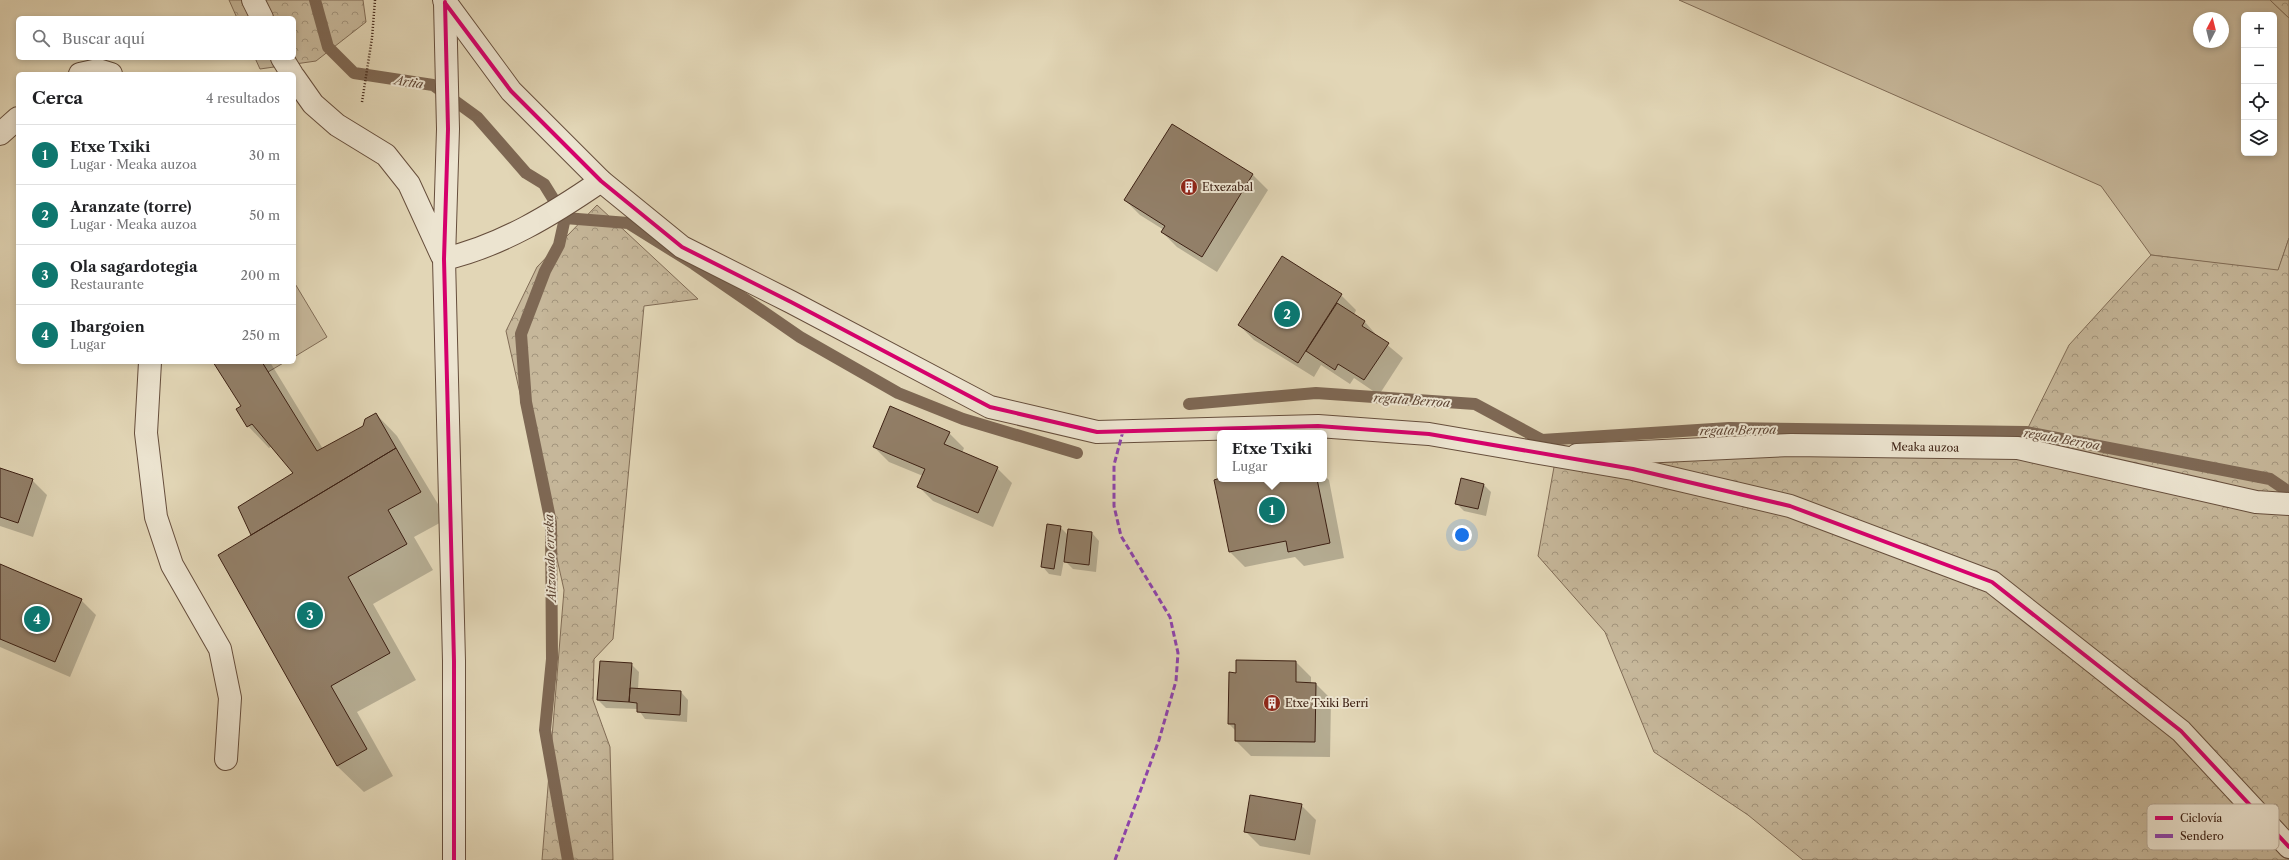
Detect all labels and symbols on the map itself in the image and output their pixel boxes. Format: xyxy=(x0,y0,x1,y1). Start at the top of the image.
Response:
north arrow xyxy=(2193,12,2229,48)
water label: Artia xyxy=(392,72,424,92)
building icon: Etxezabal xyxy=(1179,177,1199,197)
place label: Etxezabal xyxy=(1202,180,1254,194)
pin: 2 xyxy=(1274,299,1300,329)
water label: regata Berroa xyxy=(1372,390,1451,410)
water label: regata Berroa xyxy=(1699,422,1776,438)
water label: regata Berroa xyxy=(2022,425,2101,453)
street label: Meaka auzoa xyxy=(1891,439,1959,455)
pin: 1 xyxy=(1259,495,1285,525)
water label: Aitzondo erreka xyxy=(541,514,559,604)
your location xyxy=(1452,525,1472,545)
pin: 3 xyxy=(297,600,323,630)
pin: 4 xyxy=(24,604,50,634)
building icon: Etxe Txiki Berri xyxy=(1262,693,1282,713)
place label: Etxe Txiki Berri xyxy=(1285,696,1369,710)
legend xyxy=(2147,804,2279,850)
text: Ciclovía xyxy=(2180,811,2223,825)
text: Sendero xyxy=(2180,829,2224,843)

